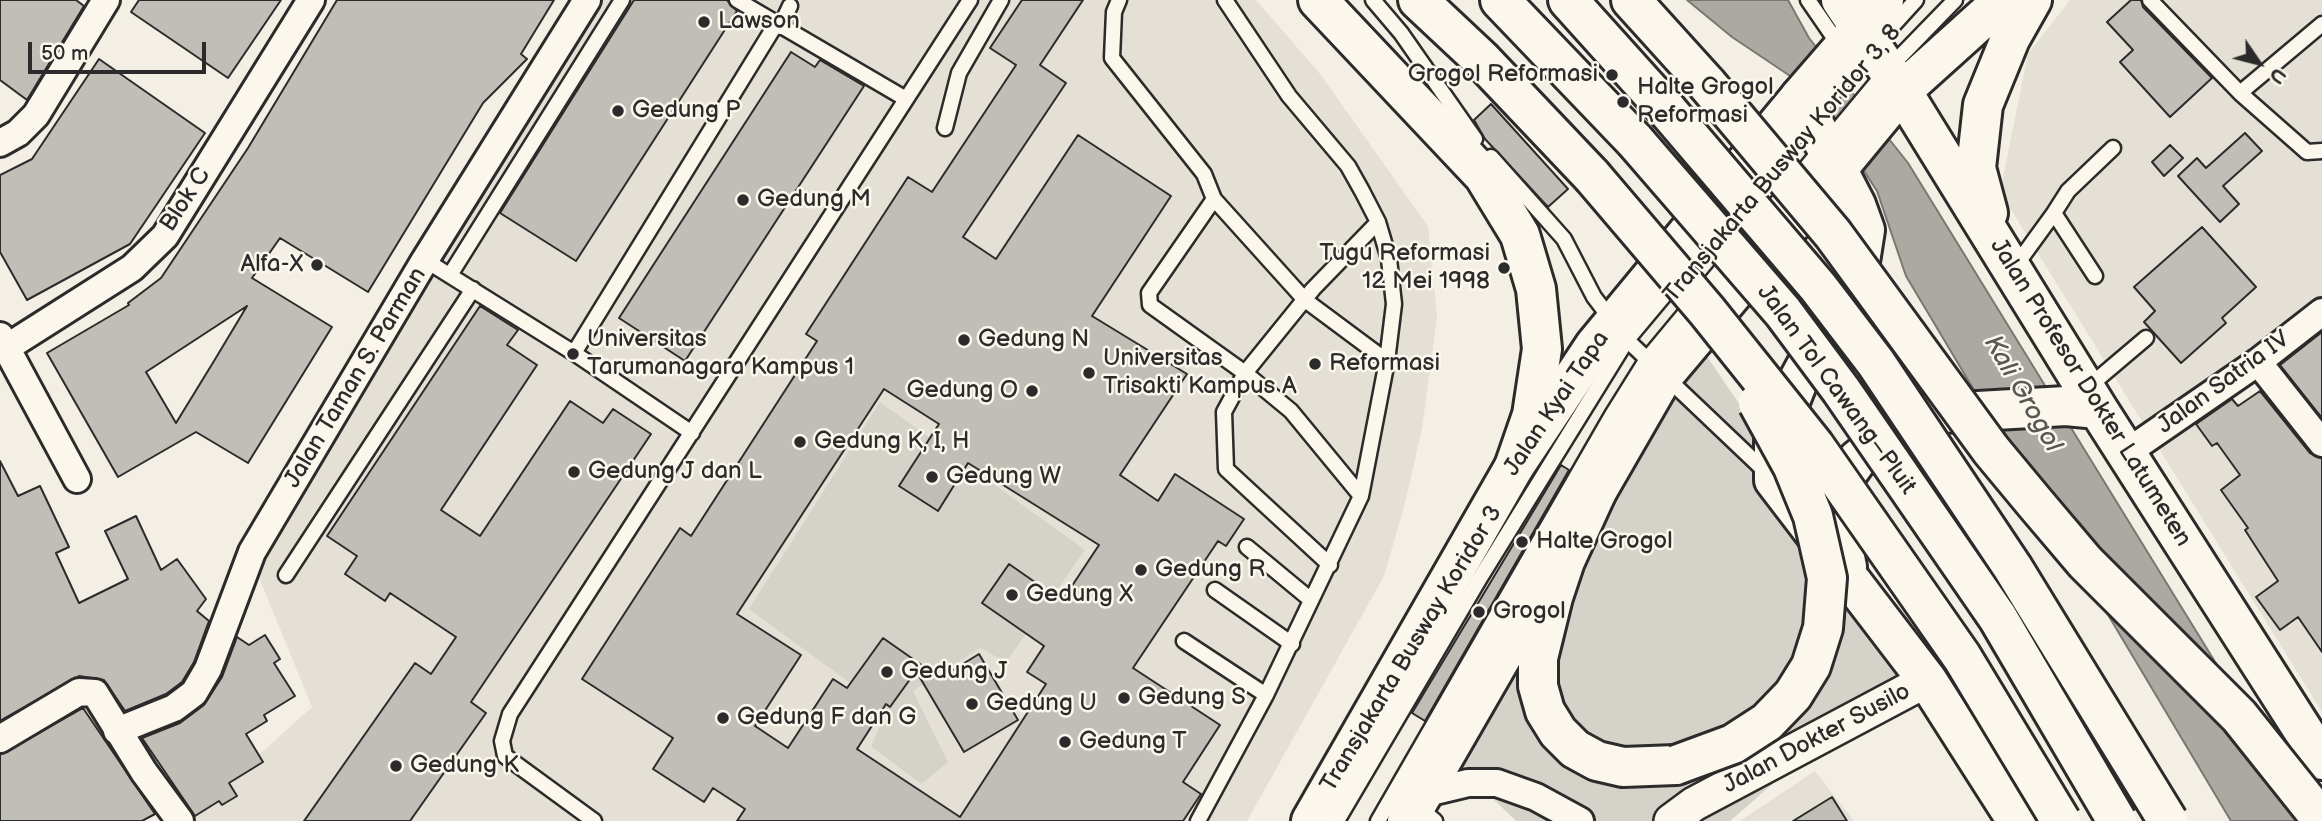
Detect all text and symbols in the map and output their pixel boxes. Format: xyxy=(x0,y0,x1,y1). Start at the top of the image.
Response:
place label: Lawson xyxy=(718,8,800,36)
marker: Lawson xyxy=(696,14,712,30)
street label: Transjakarta Busway Koridor 3, 8 xyxy=(1658,19,1908,309)
scale bar xyxy=(32,28,210,72)
north arrow xyxy=(2224,28,2294,98)
text: 50 m xyxy=(41,41,88,66)
place label: Grogol Reformasi xyxy=(1408,61,1598,89)
text: U xyxy=(2263,63,2290,87)
marker: Grogol Reformasi xyxy=(1604,67,1620,83)
place label: Halte Grogol Reformasi xyxy=(1637,74,1774,130)
marker: Halte Grogol Reformasi xyxy=(1615,94,1631,110)
place label: Gedung P xyxy=(632,97,740,125)
marker: Gedung P xyxy=(610,103,626,119)
street label: Blok C xyxy=(155,163,217,237)
place label: Gedung M xyxy=(757,186,871,214)
marker: Gedung M xyxy=(735,192,751,208)
street label: Jalan Profesor Dokter Latumeten xyxy=(1983,234,2197,552)
place label: Tugu Reformasi 12 Mei 1998 xyxy=(1319,240,1490,296)
place label: Alfa-X xyxy=(241,251,303,279)
marker: Alfa-X xyxy=(309,257,325,273)
marker: Tugu Reformasi 12 Mei 1998 xyxy=(1496,260,1512,276)
street label: Jalan Taman S. Parman xyxy=(279,263,433,493)
street label: Jalan Tol Cawang–Pluit xyxy=(1750,280,1922,500)
street label: Jalan Satria IV xyxy=(2152,325,2296,441)
place label: Universitas Tarumanagara Kampus 1 xyxy=(587,326,854,382)
place label: Gedung N xyxy=(978,326,1089,354)
street label: Jalan Kyai Tapa xyxy=(1498,326,1616,482)
water label: Kali Grogol xyxy=(1976,330,2068,458)
marker: Gedung N xyxy=(956,332,972,348)
place label: Universitas Trisakti Kampus A xyxy=(1103,345,1297,401)
marker: Universitas Tarumanagara Kampus 1 xyxy=(565,346,581,362)
place label: Reformasi xyxy=(1329,350,1440,378)
marker: Reformasi xyxy=(1307,356,1323,372)
marker: Universitas Trisakti Kampus A xyxy=(1081,365,1097,381)
place label: Gedung O xyxy=(906,377,1018,405)
marker: Gedung O xyxy=(1024,383,1040,399)
place label: Gedung K, I, H xyxy=(814,428,970,456)
marker: Gedung K, I, H xyxy=(792,434,808,450)
place label: Gedung J dan L xyxy=(588,458,762,486)
place label: Gedung W xyxy=(946,463,1061,491)
marker: Gedung J dan L xyxy=(566,464,582,480)
marker: Gedung W xyxy=(924,469,940,485)
street label: Transjakarta Busway Koridor 3 xyxy=(1315,501,1509,797)
place label: Halte Grogol xyxy=(1536,528,1673,556)
marker: Halte Grogol xyxy=(1514,534,1530,550)
place label: Gedung R xyxy=(1155,556,1265,584)
marker: Gedung R xyxy=(1133,562,1149,578)
place label: Gedung X xyxy=(1026,581,1133,609)
marker: Gedung X xyxy=(1004,587,1020,603)
place label: Grogol xyxy=(1493,598,1566,626)
marker: Grogol xyxy=(1471,604,1487,620)
place label: Gedung J xyxy=(901,658,1007,686)
marker: Gedung J xyxy=(879,664,895,680)
street label: Jalan Dokter Susilo xyxy=(1718,677,1916,801)
place label: Gedung S xyxy=(1138,684,1246,712)
place label: Gedung U xyxy=(986,690,1097,718)
marker: Gedung S xyxy=(1116,690,1132,706)
marker: Gedung U xyxy=(964,696,980,712)
place label: Gedung F dan G xyxy=(737,704,916,732)
marker: Gedung F dan G xyxy=(715,710,731,726)
place label: Gedung T xyxy=(1079,728,1187,756)
marker: Gedung T xyxy=(1057,734,1073,750)
place label: Gedung K xyxy=(410,752,519,780)
marker: Gedung K xyxy=(388,758,404,774)

